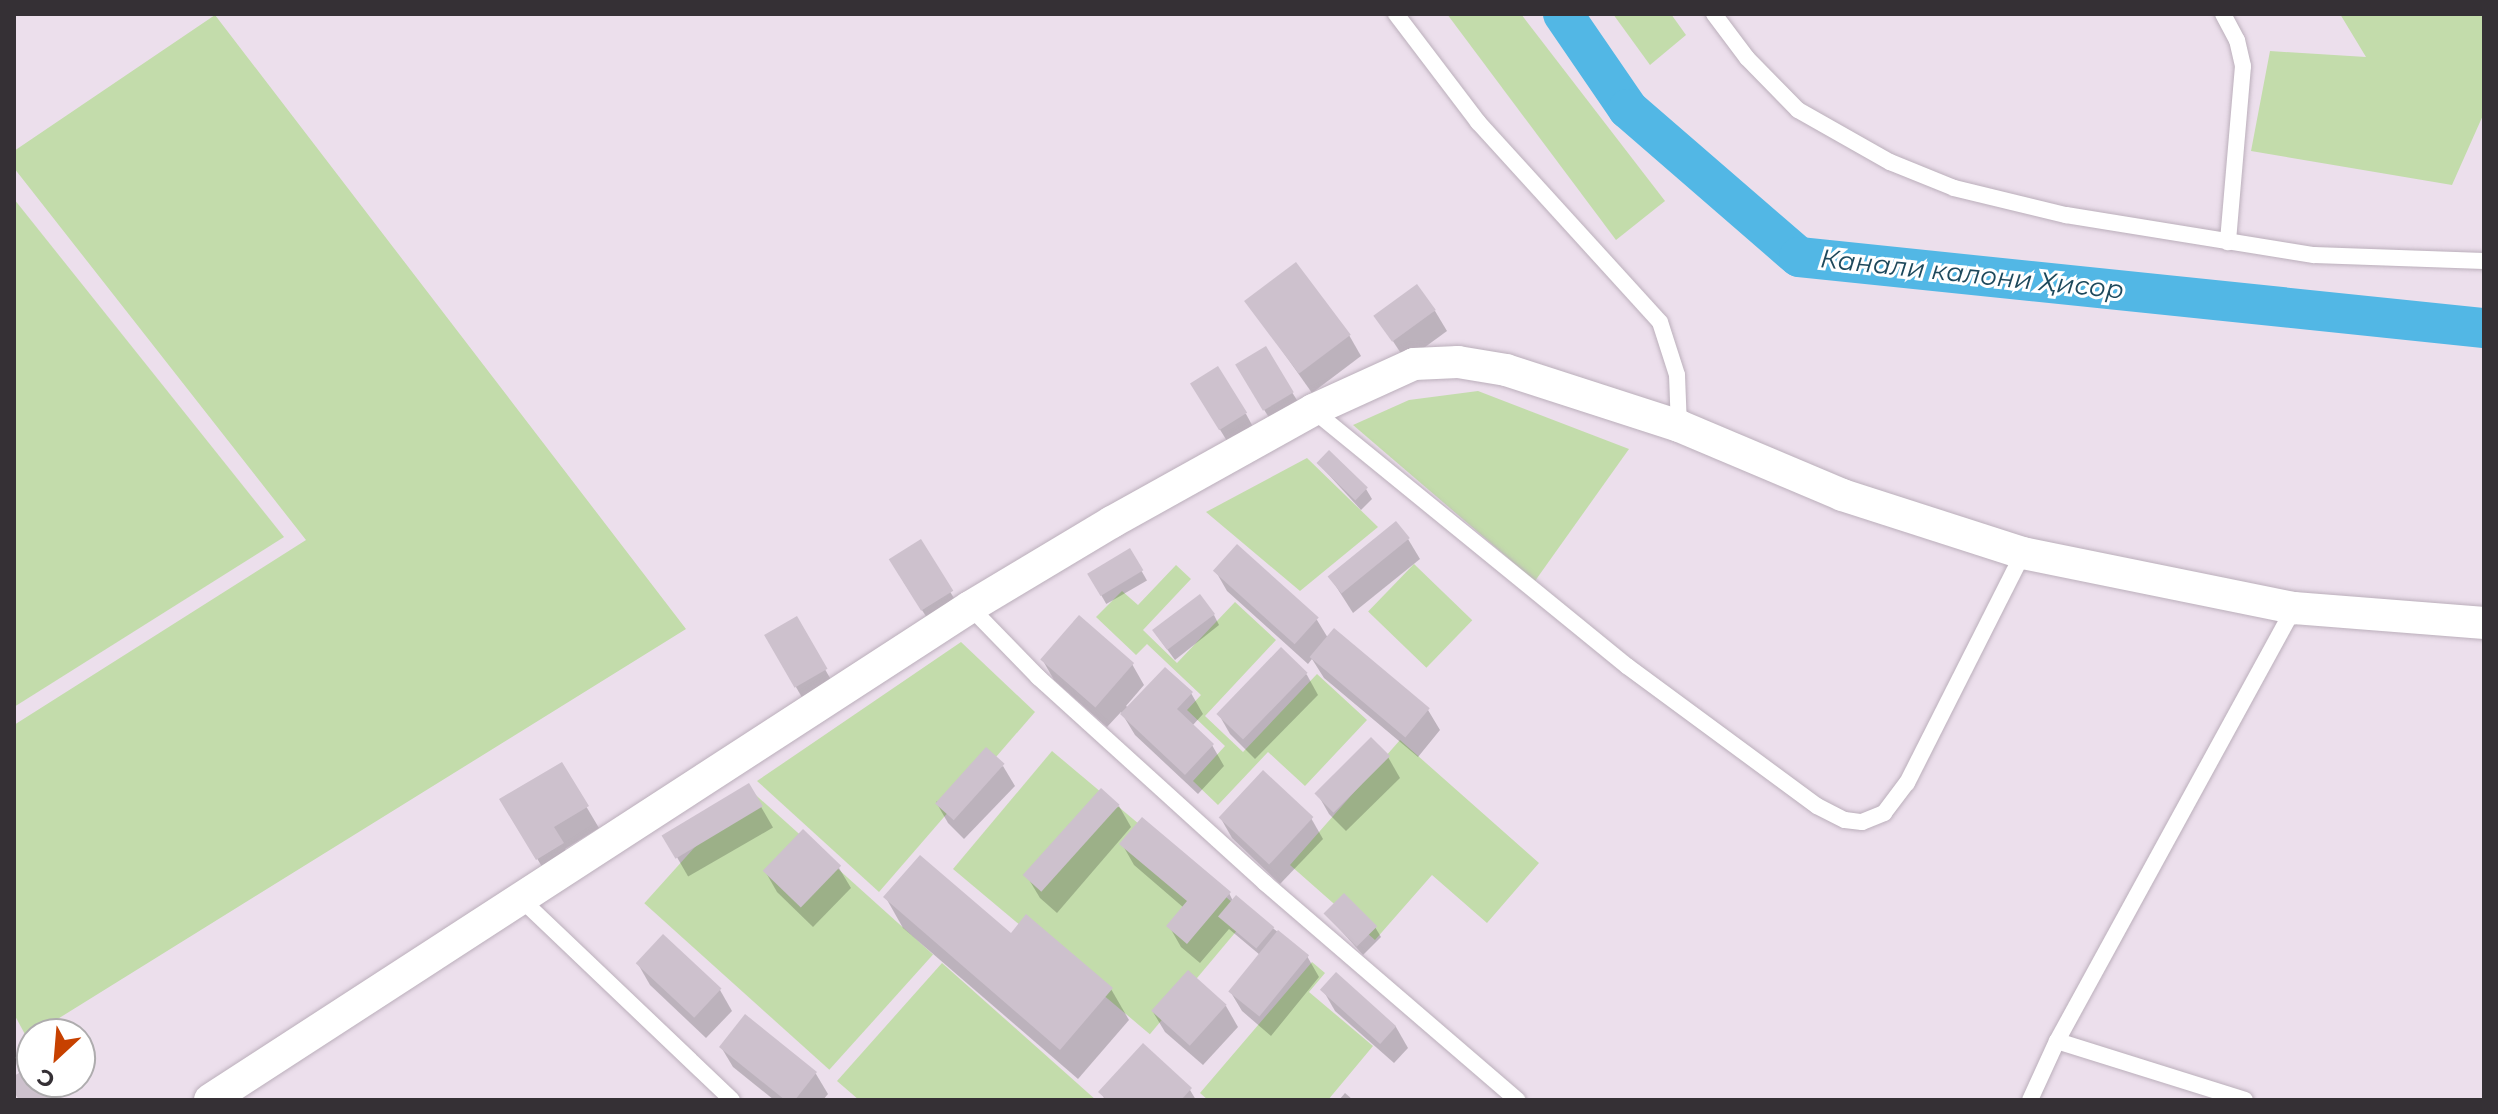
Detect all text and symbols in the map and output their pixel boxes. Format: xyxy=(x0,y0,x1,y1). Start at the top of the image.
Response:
water label: Канали калони Ҳисор xyxy=(1819,244,2125,306)
north arrow xyxy=(16,1018,96,1098)
text: С xyxy=(33,1063,59,1094)

